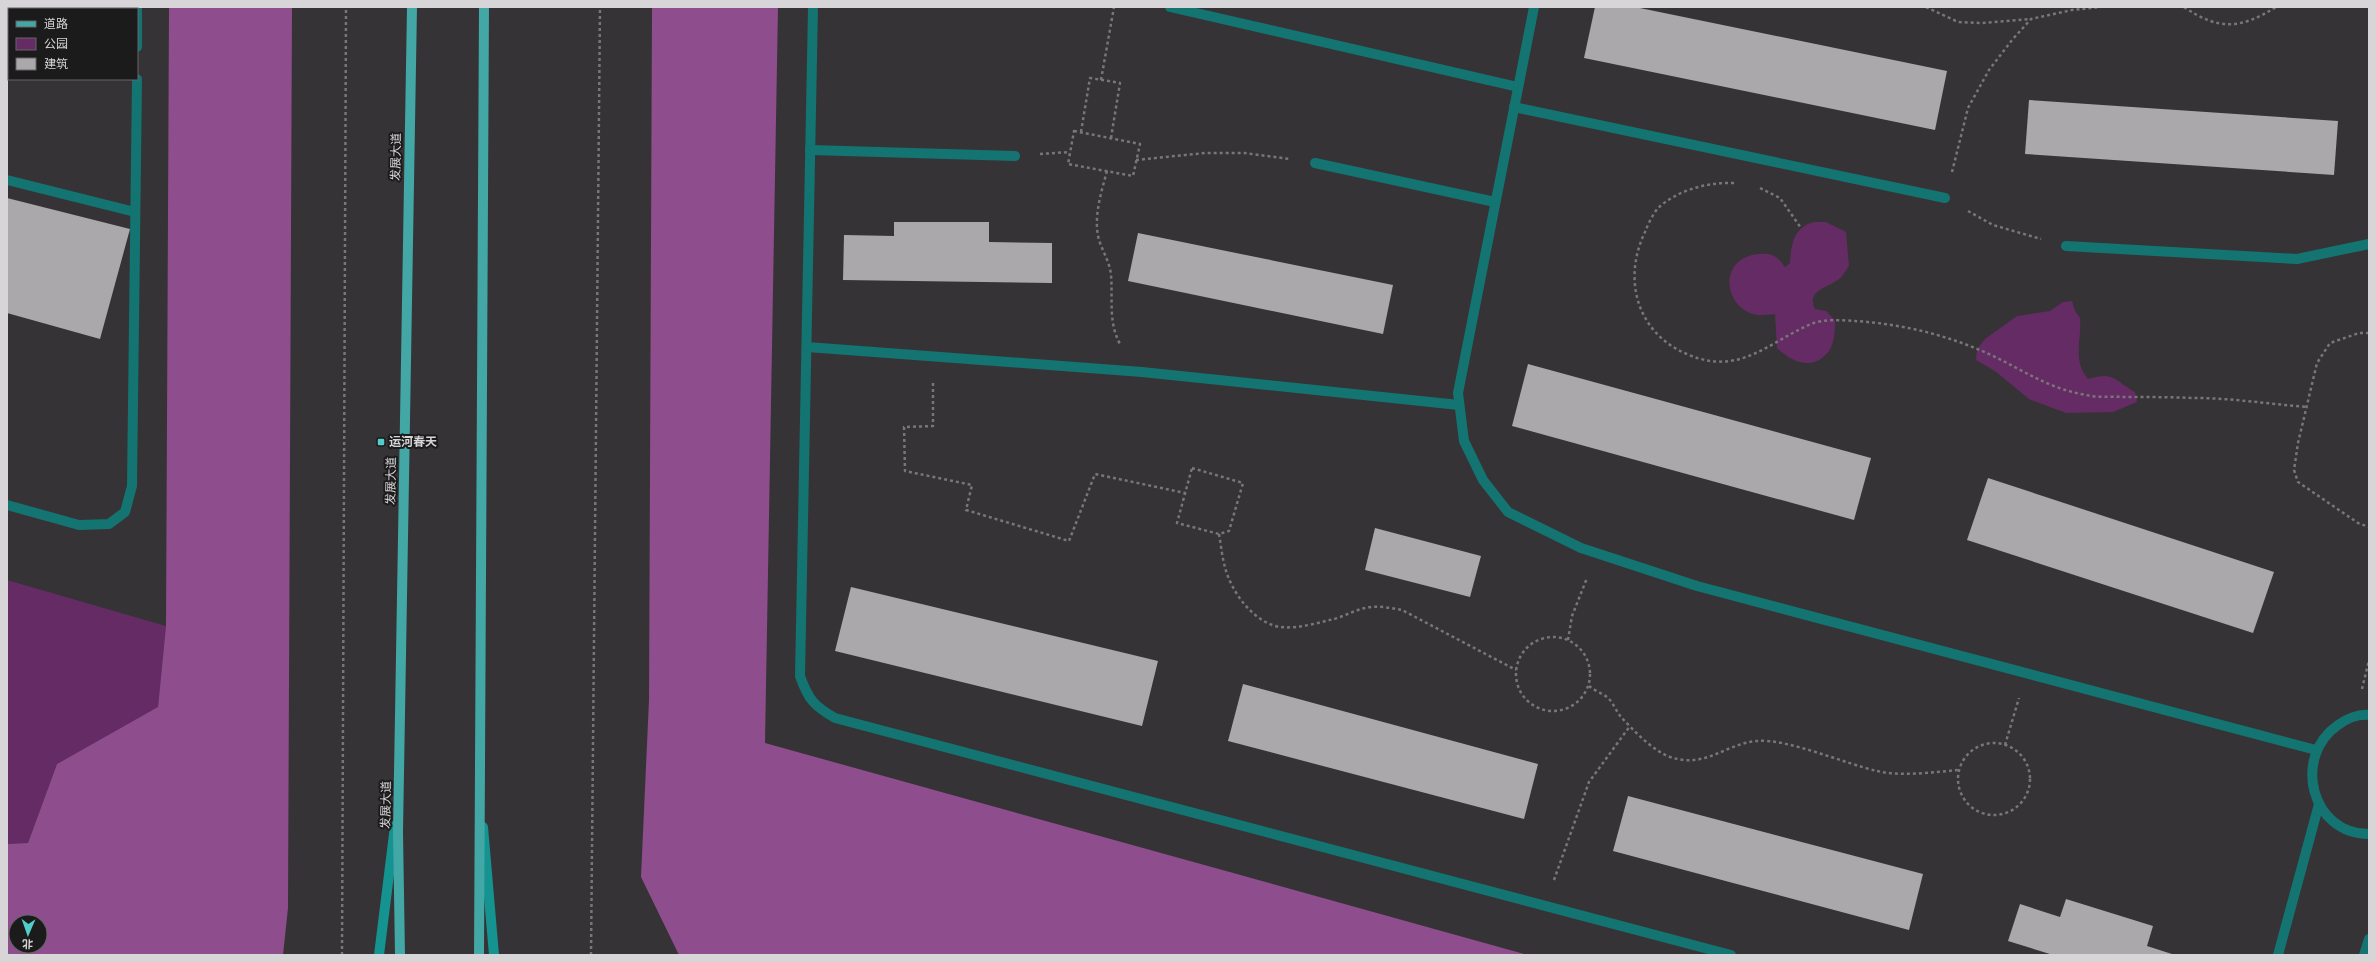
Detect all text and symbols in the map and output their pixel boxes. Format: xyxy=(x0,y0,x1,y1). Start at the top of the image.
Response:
legend xyxy=(8,8,138,80)
text: 道路 xyxy=(44,17,68,31)
text: 公园 xyxy=(44,37,68,51)
text: 建筑 xyxy=(44,57,68,71)
street label: 发展大道 xyxy=(389,133,403,181)
place label: 运河春天 xyxy=(389,435,437,449)
marker: 运河春天 xyxy=(376,437,386,447)
street label: 发展大道 xyxy=(384,457,398,505)
street label: 发展大道 xyxy=(379,781,393,829)
north arrow xyxy=(8,914,48,954)
text: 北 xyxy=(22,937,33,950)

